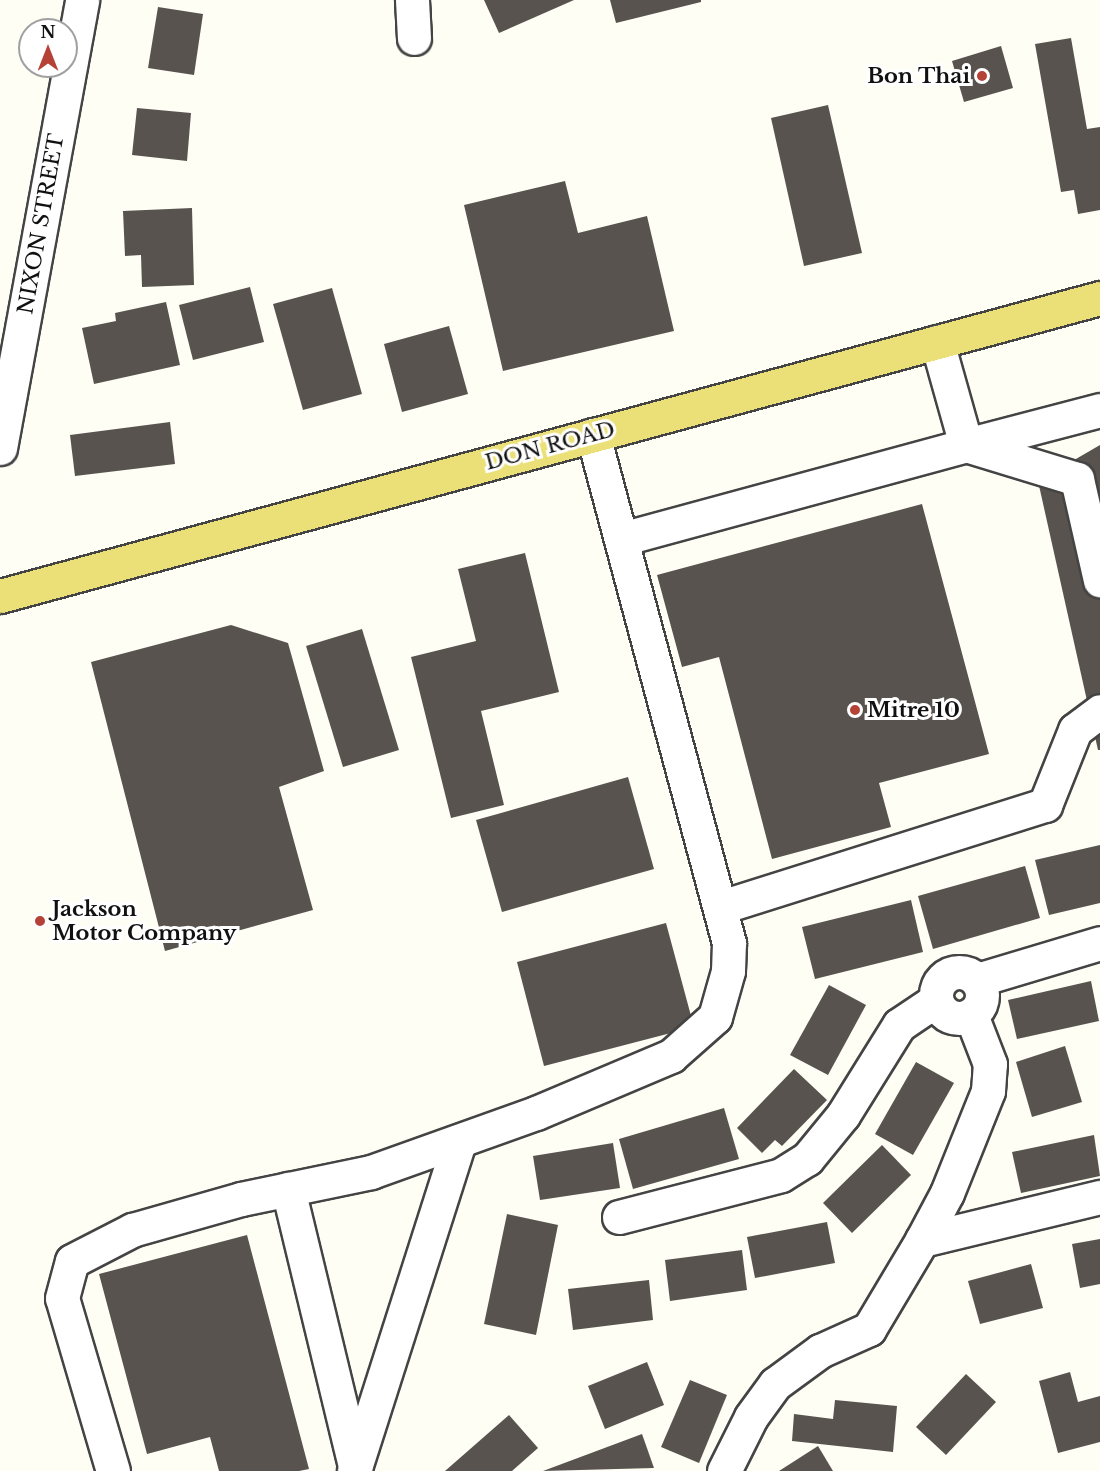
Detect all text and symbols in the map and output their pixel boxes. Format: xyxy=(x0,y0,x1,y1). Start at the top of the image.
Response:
north arrow xyxy=(18,18,78,78)
text: N xyxy=(40,22,56,42)
place label: Bon Thai xyxy=(867,63,970,89)
marker: Bon Thai xyxy=(975,69,989,83)
street label: NIXON STREET xyxy=(13,132,69,316)
street label: DON ROAD xyxy=(482,417,618,475)
place label: Mitre 10 xyxy=(867,697,960,723)
marker: Mitre 10 xyxy=(848,703,862,717)
place label: Jackson Motor Company xyxy=(52,896,237,946)
marker: Jackson Motor Company xyxy=(33,914,47,928)

